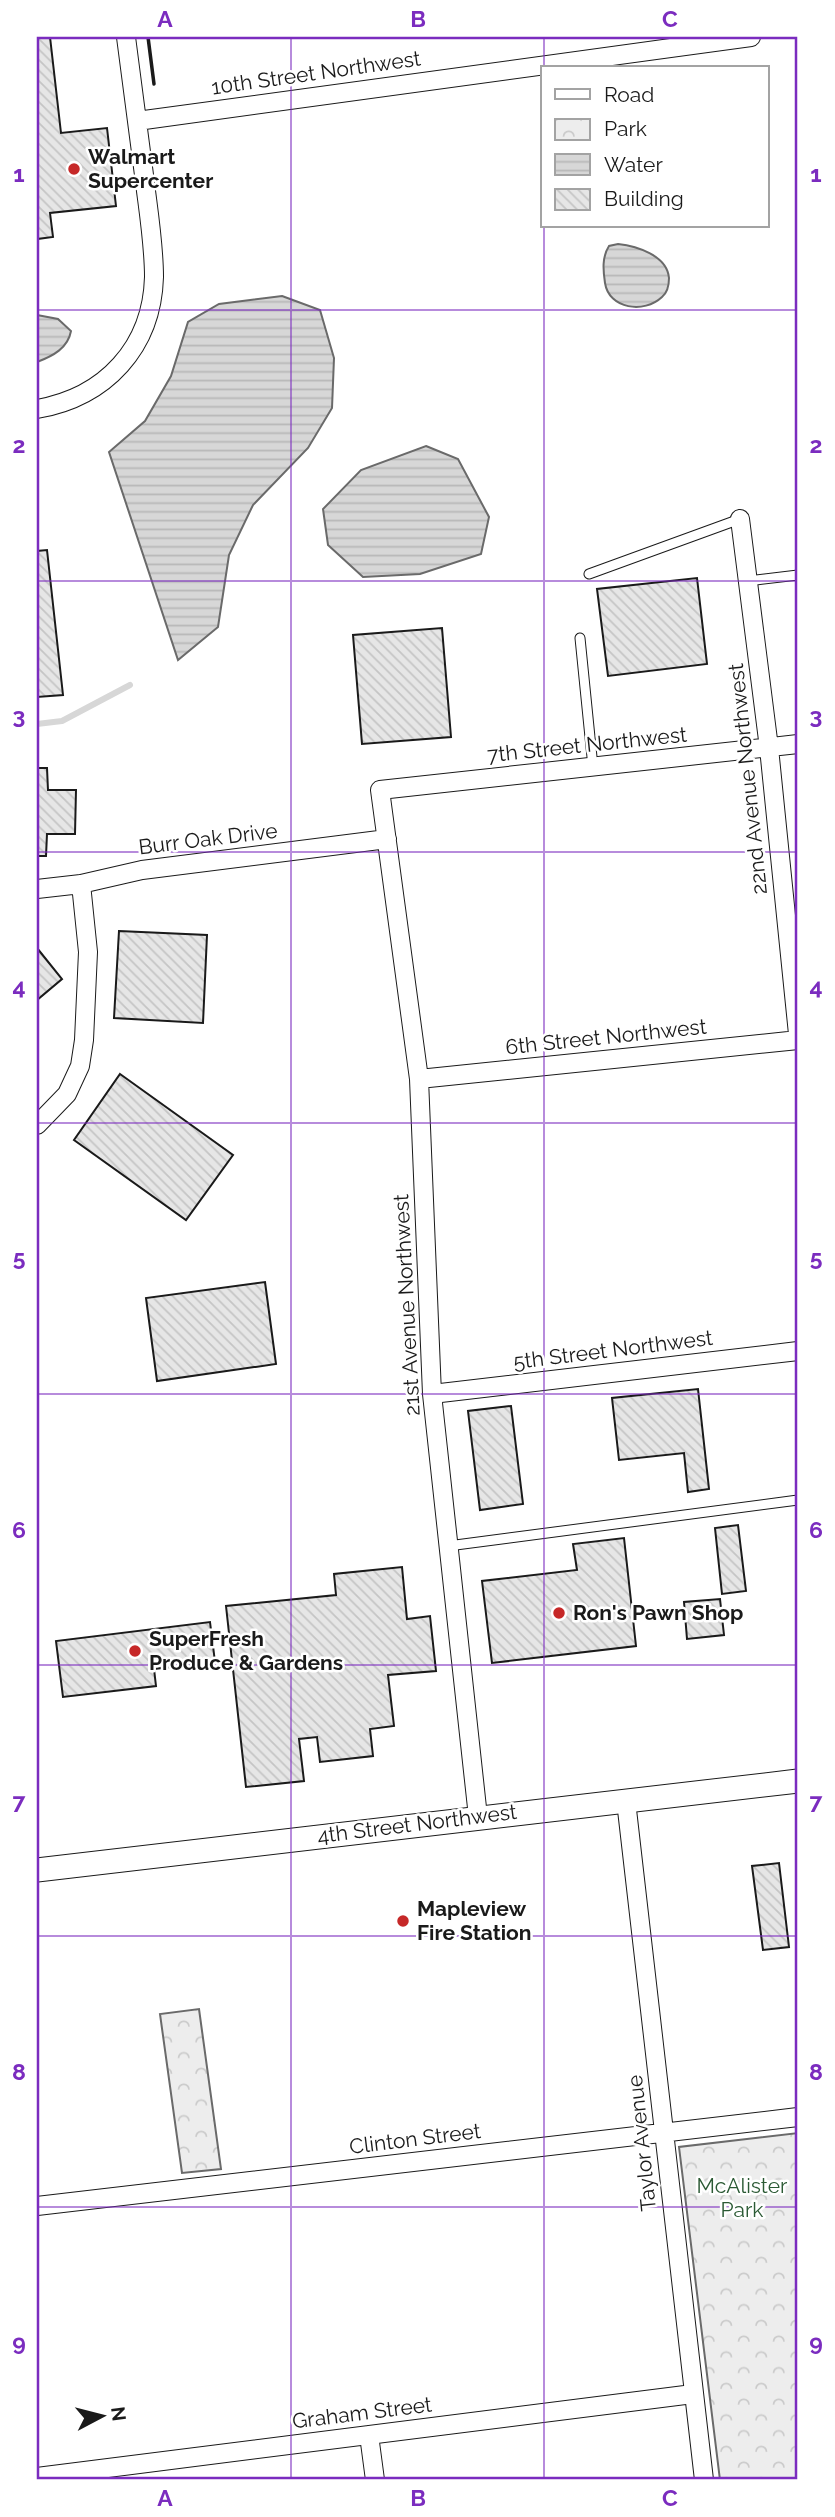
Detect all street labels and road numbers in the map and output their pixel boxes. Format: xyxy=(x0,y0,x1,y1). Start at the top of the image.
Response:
street label: 10th Street Northwest xyxy=(210,45,422,100)
street label: 22nd Avenue Northwest xyxy=(723,662,772,896)
street label: 7th Street Northwest xyxy=(486,722,688,767)
street label: Burr Oak Drive xyxy=(137,818,279,859)
street label: 6th Street Northwest xyxy=(504,1014,708,1059)
street label: 21st Avenue Northwest xyxy=(388,1194,425,1417)
street label: 5th Street Northwest xyxy=(512,1325,714,1374)
street label: 4th Street Northwest xyxy=(316,1799,518,1848)
street label: Taylor Avenue xyxy=(622,2074,661,2212)
street label: Clinton Street xyxy=(348,2118,482,2159)
street label: Graham Street xyxy=(291,2392,433,2433)

